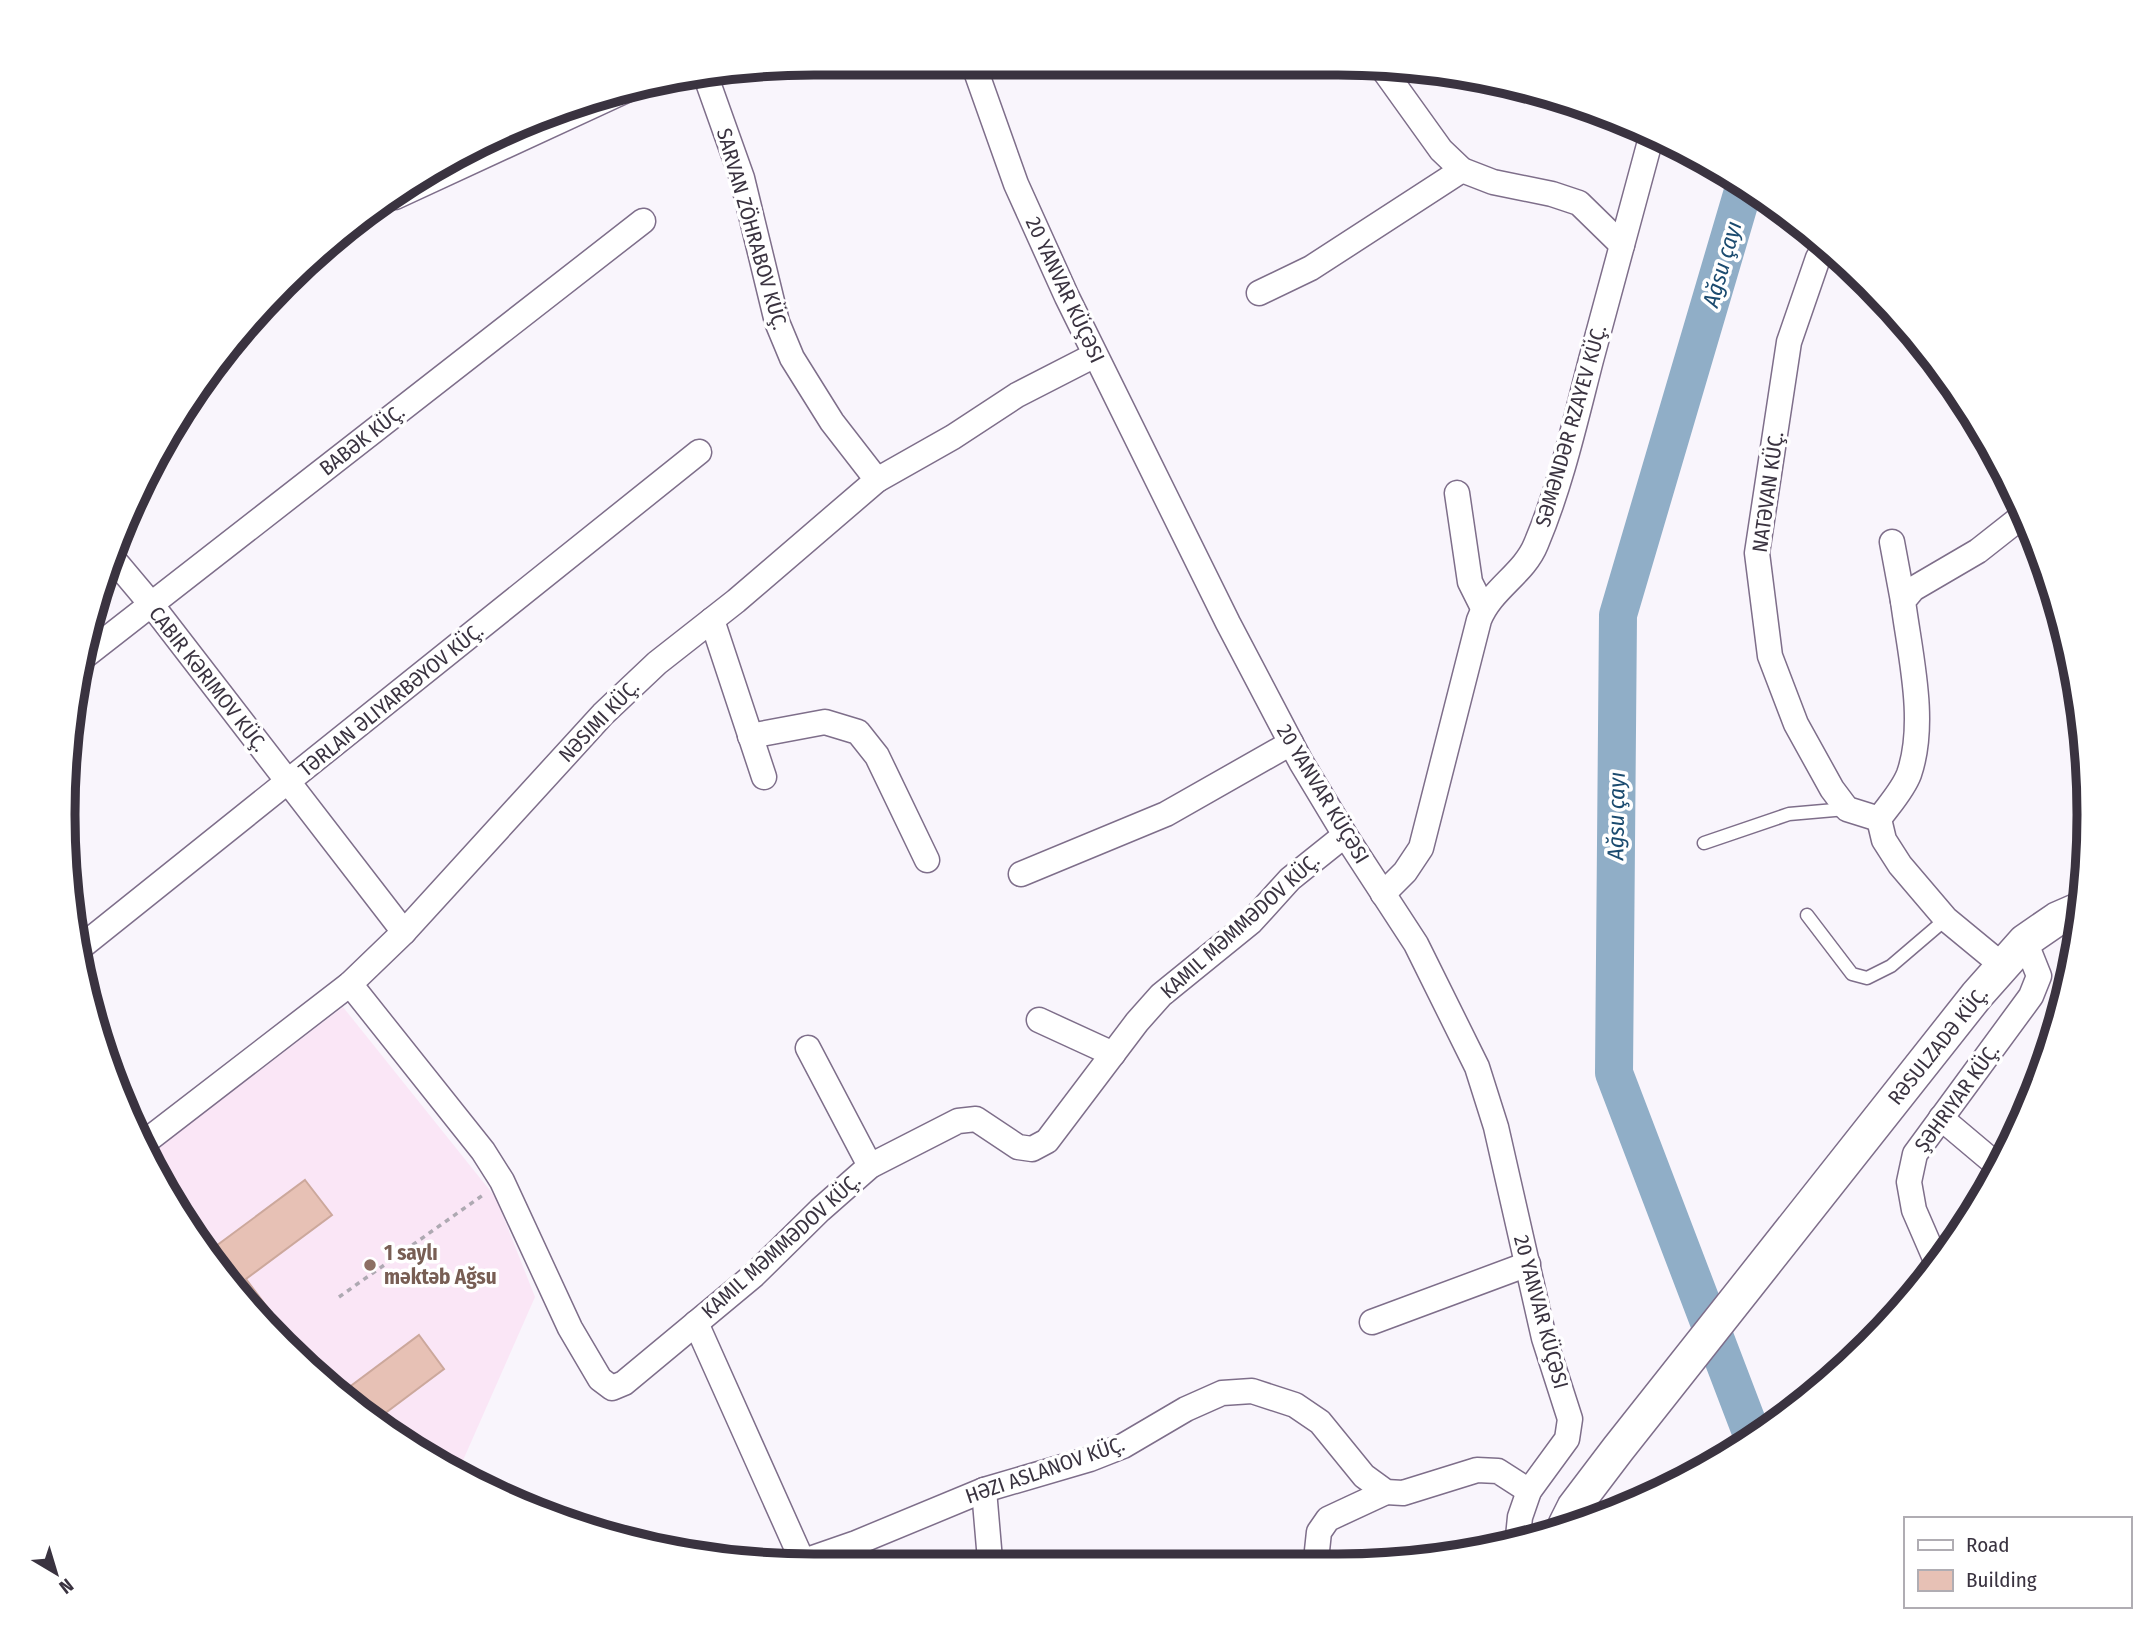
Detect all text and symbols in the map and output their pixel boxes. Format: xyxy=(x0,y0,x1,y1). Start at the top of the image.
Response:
street label: SARVAN ZÖHRABOV KÜÇ. xyxy=(711,125,793,333)
street label: 20 YANVAR KÜÇƏSI xyxy=(1020,213,1110,367)
water label: Ağsu çayı xyxy=(1696,218,1748,311)
street label: SƏMƏNDƏR RZAYEV KÜÇ. xyxy=(1530,322,1612,530)
street label: BABƏK KÜÇ. xyxy=(314,399,410,481)
street label: NATƏVAN KÜÇ. xyxy=(1747,430,1789,554)
street label: CABIR KƏRIMOV KÜÇ. xyxy=(143,601,273,757)
street label: TƏRLAN ƏLIYARBƏYOV KÜÇ. xyxy=(293,618,489,782)
street label: NƏSIMI KÜÇ. xyxy=(553,674,645,768)
street label: 20 YANVAR KÜÇƏSI xyxy=(1271,720,1375,868)
water label: Ağsu çayı xyxy=(1601,772,1631,861)
street label: KAMIL MƏMMƏDOV KÜÇ. xyxy=(1155,848,1325,1004)
street label: RƏSULZADƏ KÜÇ. xyxy=(1882,982,1994,1110)
street label: ŞƏHRIYAR KÜÇ. xyxy=(1909,1039,2005,1157)
street label: KAMIL MƏMMƏDOV KÜÇ. xyxy=(696,1168,866,1324)
street label: 20 YANVAR KÜÇƏSI xyxy=(1508,1232,1574,1392)
place label: 1 saylı məktəb Ağsu xyxy=(384,1240,497,1290)
marker: 1 saylı məktəb Ağsu xyxy=(362,1257,378,1273)
street label: HƏZI ASLANOV KÜÇ. xyxy=(962,1431,1128,1509)
legend xyxy=(1904,1517,2131,1608)
text: Road xyxy=(1966,1532,2010,1558)
north arrow xyxy=(21,1538,91,1608)
text: Building xyxy=(1966,1567,2037,1593)
text: N xyxy=(55,1573,78,1599)

